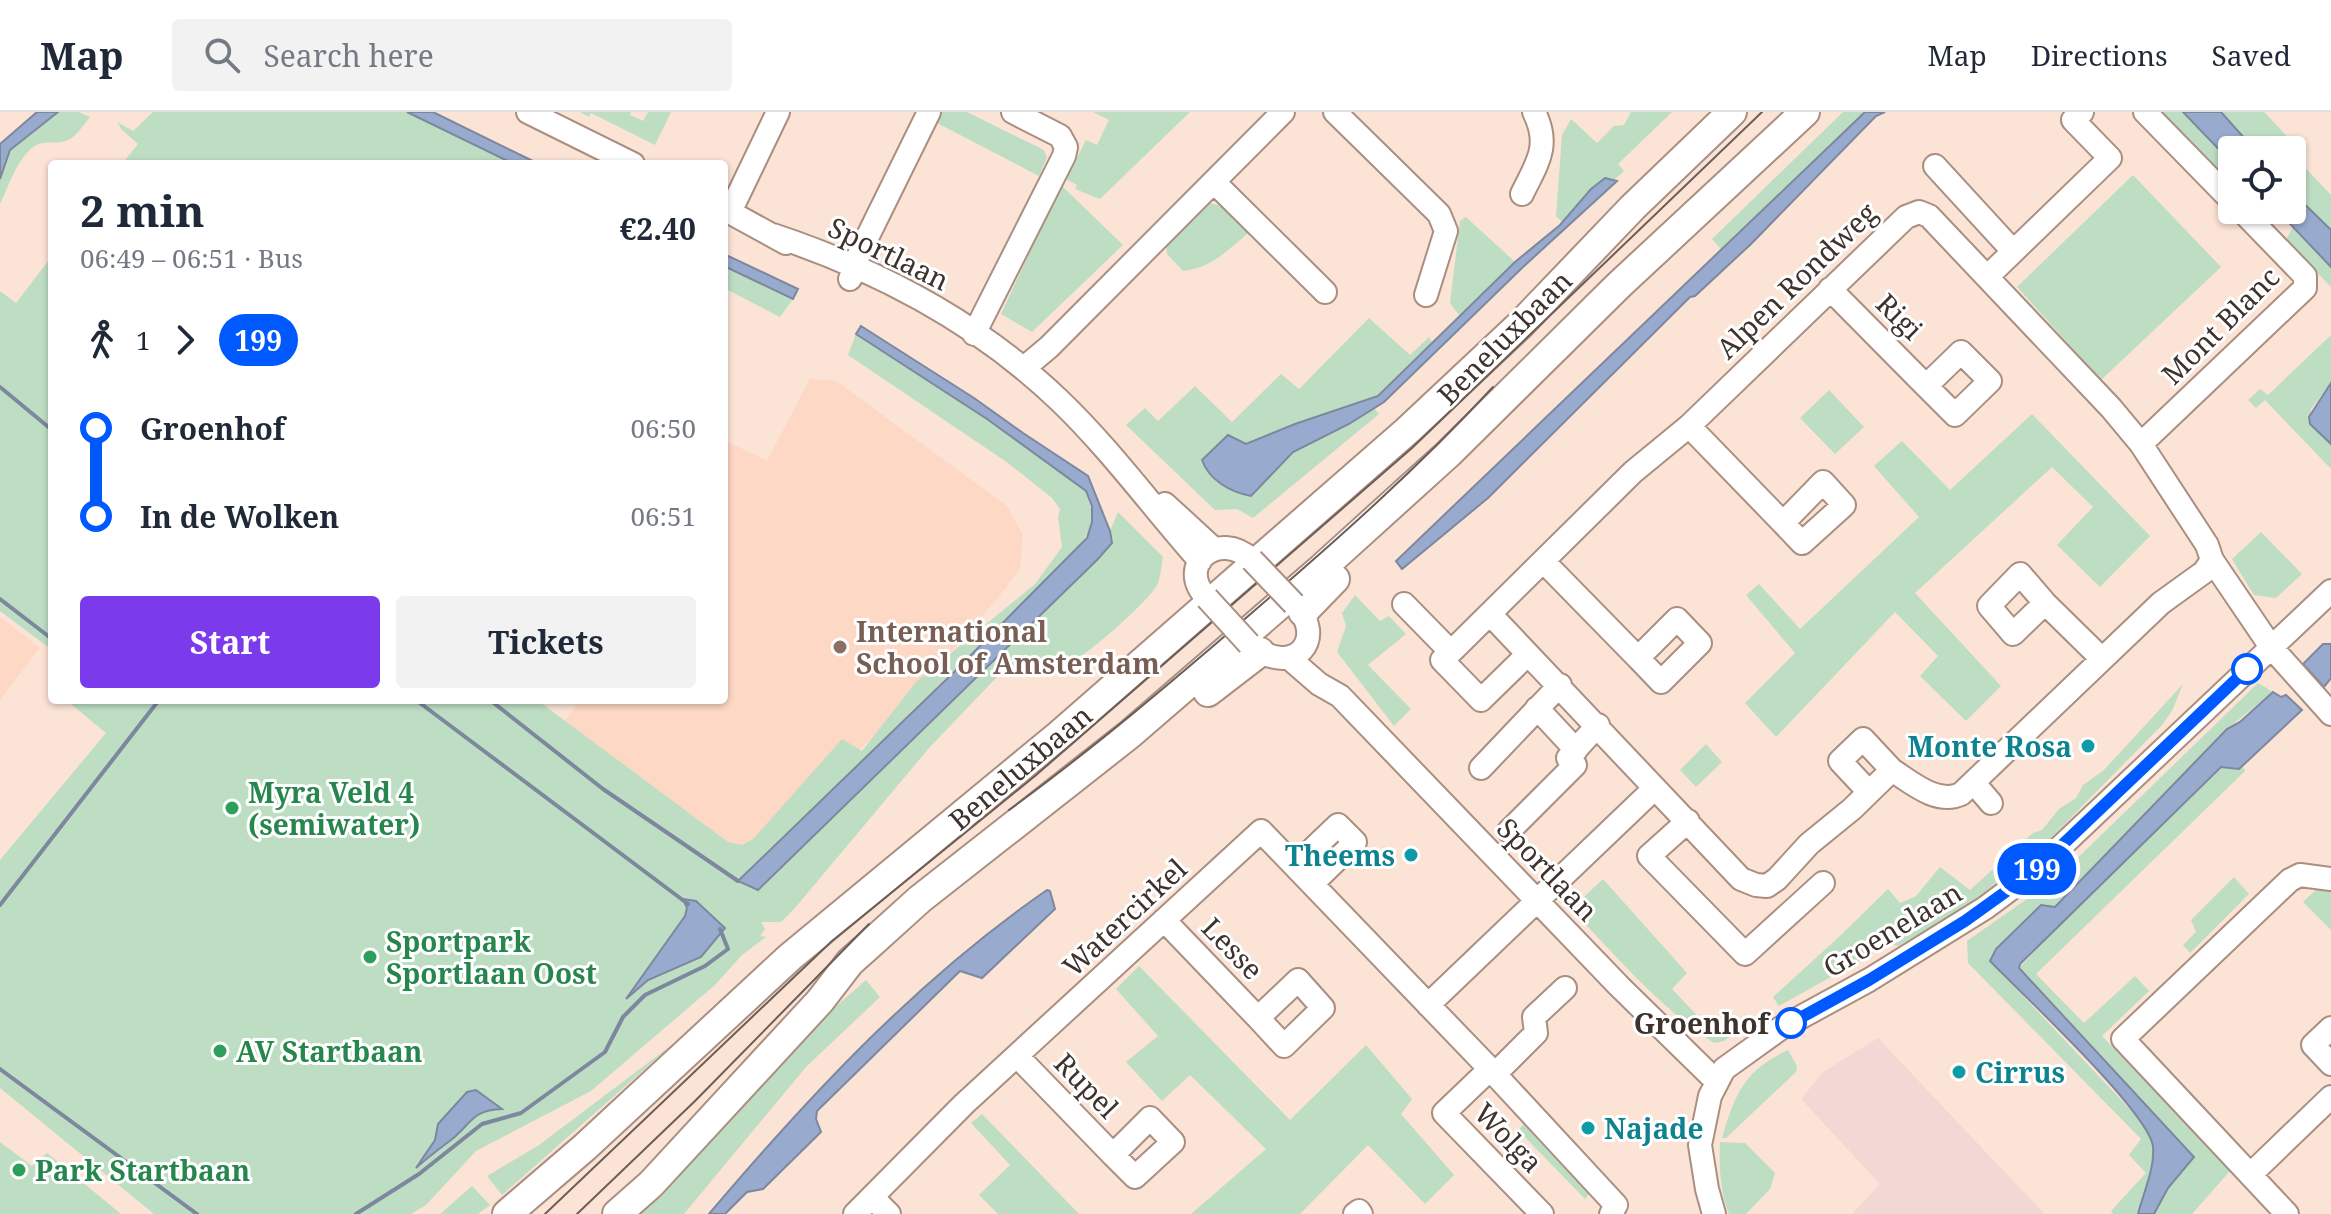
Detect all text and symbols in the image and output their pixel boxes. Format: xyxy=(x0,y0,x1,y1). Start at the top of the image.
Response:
search box xyxy=(172,19,732,91)
text: Map xyxy=(40,29,124,81)
icon: search xyxy=(200,33,244,77)
text: Search here xyxy=(264,35,434,76)
text: Map xyxy=(1927,36,1987,74)
text: Directions xyxy=(2031,36,2168,74)
text: Saved xyxy=(2212,36,2291,74)
map controls xyxy=(2218,136,2306,224)
button: locate xyxy=(2218,136,2306,224)
text: 2 min xyxy=(80,180,205,240)
street label: Alpen Rondweg xyxy=(1707,193,1885,367)
street label: Sportlaan xyxy=(822,207,956,299)
text: €2.40 xyxy=(620,208,696,249)
text: 06:49 – 06:51 · Bus xyxy=(80,240,303,276)
street label: Mont Blanc xyxy=(2153,258,2287,392)
street label: Beneluxbaan xyxy=(1428,261,1580,413)
street label: Rigi xyxy=(1868,284,1932,348)
icon: walk xyxy=(80,318,124,362)
icon: forward xyxy=(163,318,207,362)
text: 199 xyxy=(235,321,282,359)
text: 1 xyxy=(136,322,151,358)
text: Groenhof xyxy=(140,408,285,449)
text: 06:50 xyxy=(630,410,696,446)
text: In de Wolken xyxy=(140,496,339,537)
text: 06:51 xyxy=(630,498,696,534)
button: Start xyxy=(80,596,380,688)
button: Tickets xyxy=(396,596,696,688)
place label: International School of Amsterdam xyxy=(856,612,1160,682)
marker: International School of Amsterdam xyxy=(831,638,849,656)
unlabelled marker xyxy=(2232,654,2262,684)
street label: Beneluxbaan xyxy=(940,696,1100,838)
place label: Monte Rosa xyxy=(1907,727,2072,765)
marker: Monte Rosa xyxy=(2079,737,2097,755)
place label: Myra Veld 4 (semiwater) xyxy=(248,773,420,843)
marker: Myra Veld 4 (semiwater) xyxy=(223,799,241,817)
street label: Sportlaan xyxy=(1489,809,1607,929)
place label: Theems xyxy=(1285,836,1395,874)
line badge: 199 xyxy=(1991,843,2083,895)
marker: Theems xyxy=(1402,846,1420,864)
street label: Watercirkel xyxy=(1054,850,1194,984)
text: 199 xyxy=(2013,850,2061,888)
street label: Groenelaan xyxy=(1816,873,1968,985)
street label: Lesse xyxy=(1194,909,1272,987)
place label: Sportpark Sportlaan Oost xyxy=(386,922,597,992)
marker: Sportpark Sportlaan Oost xyxy=(361,948,379,966)
place label: Groenhof xyxy=(1634,1004,1772,1042)
marker: Groenhof xyxy=(1776,1008,1806,1038)
place label: AV Startbaan xyxy=(236,1032,422,1070)
marker: AV Startbaan xyxy=(211,1042,229,1060)
street label: Rupel xyxy=(1047,1044,1128,1126)
place label: Cirrus xyxy=(1975,1053,2065,1091)
marker: Cirrus xyxy=(1950,1063,1968,1081)
street label: Wolga xyxy=(1466,1094,1552,1180)
place label: Najade xyxy=(1604,1109,1704,1147)
marker: Najade xyxy=(1579,1119,1597,1137)
place label: Park Startbaan xyxy=(35,1151,250,1189)
marker: Park Startbaan xyxy=(10,1161,28,1179)

